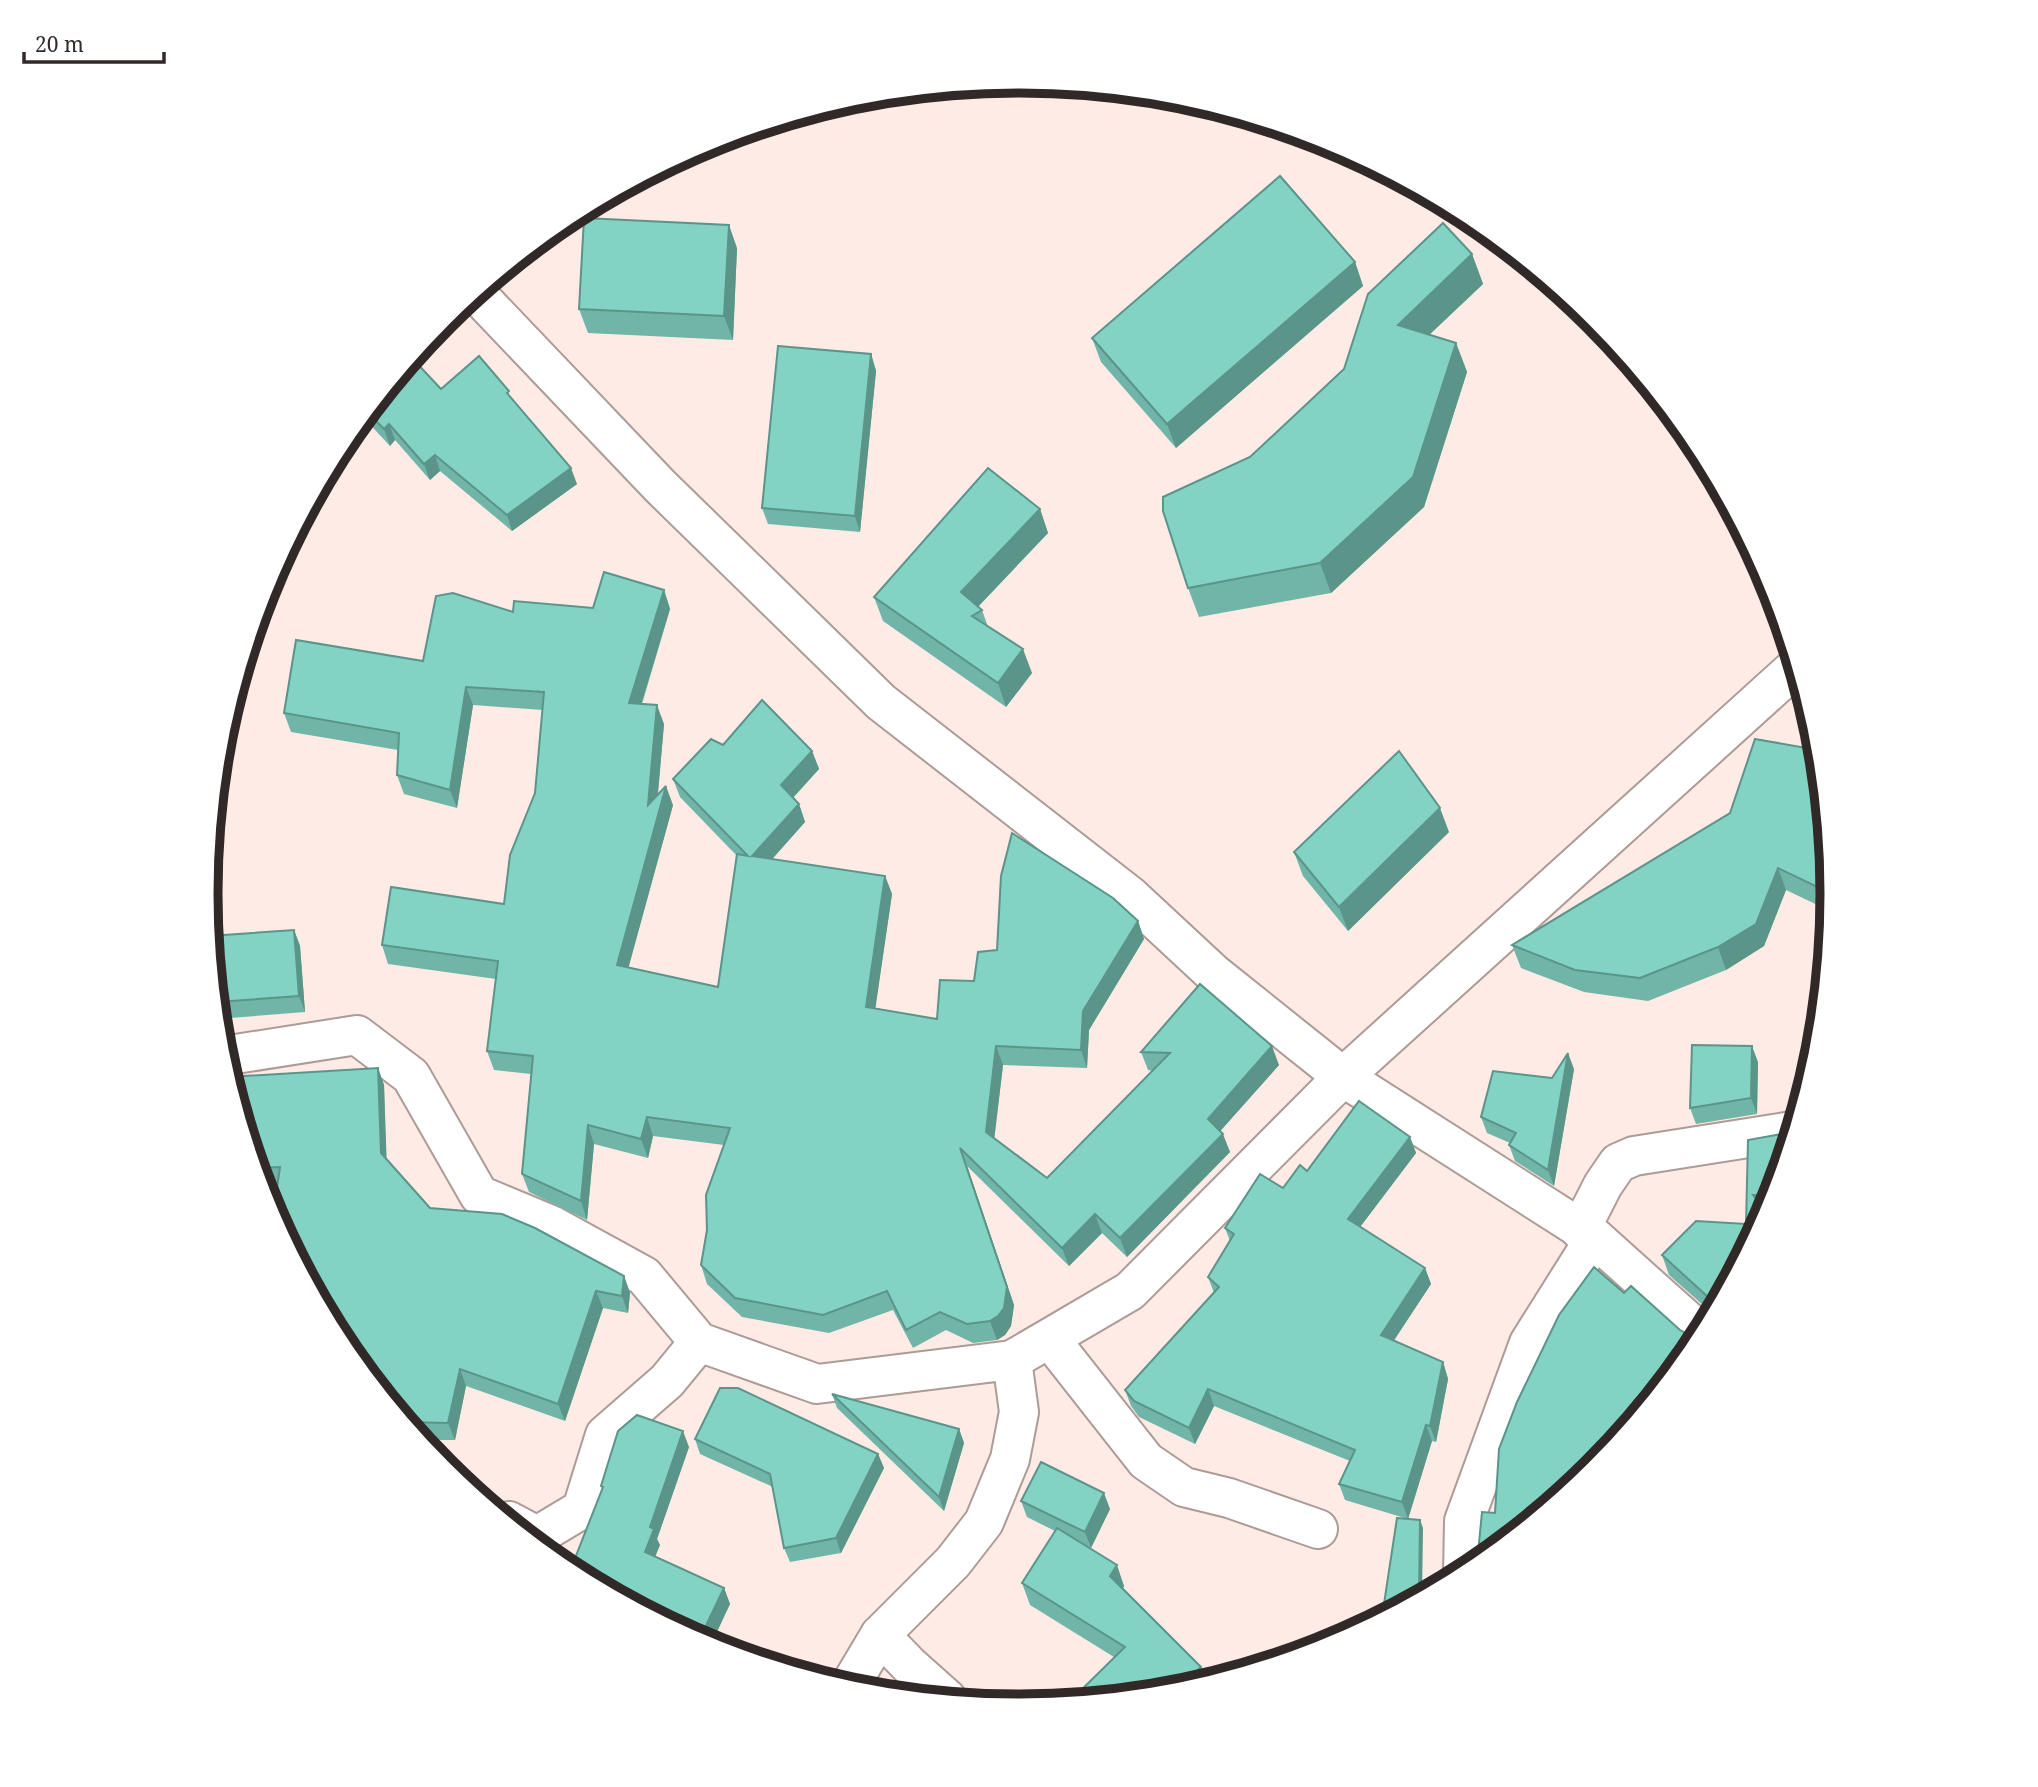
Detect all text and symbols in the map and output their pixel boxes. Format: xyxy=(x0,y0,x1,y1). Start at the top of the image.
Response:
scale bar xyxy=(24,21,164,65)
text: 20 m xyxy=(35,30,84,58)

